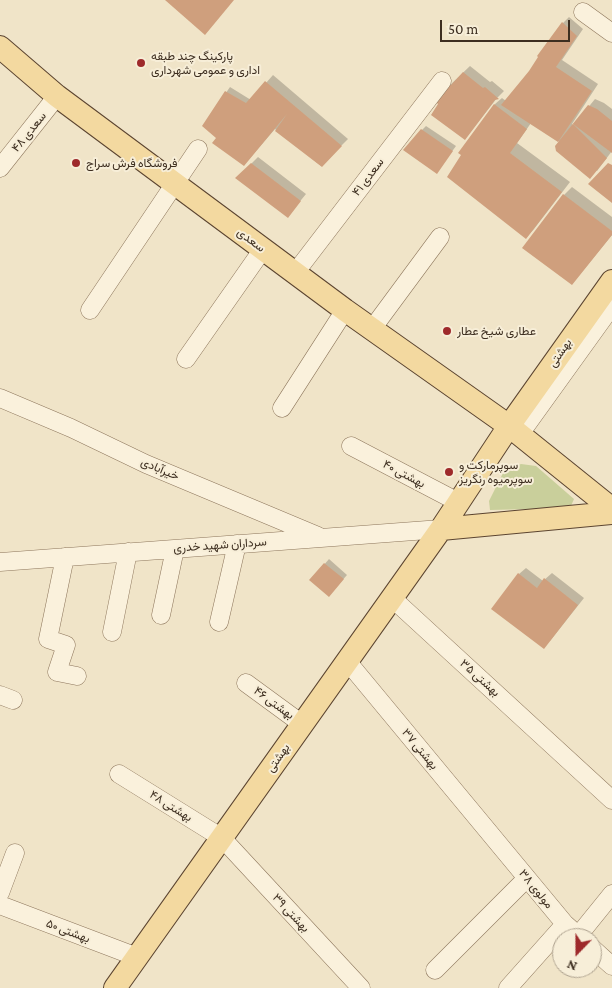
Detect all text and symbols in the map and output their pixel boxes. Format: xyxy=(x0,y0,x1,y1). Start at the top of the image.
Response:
scale bar xyxy=(442,10,572,42)
text: 50 m xyxy=(448,21,478,37)
place label: پارکینگ چند طبقه اداری و عمومی شهرداری xyxy=(151,49,260,77)
marker: پارکینگ چند طبقه اداری و عمومی شهرداری xyxy=(135,57,147,69)
street label: سعدی ۴۸ xyxy=(9,109,49,155)
street label: سعدی ۴۱ xyxy=(349,155,387,199)
place label: فروشگاه فرش سراج xyxy=(86,156,178,170)
marker: فروشگاه فرش سراج xyxy=(70,157,82,169)
street label: سعدی xyxy=(234,225,268,255)
place label: عطاری شیخ عطار xyxy=(457,324,536,338)
marker: عطاری شیخ عطار xyxy=(441,325,453,337)
street label: بهشتی xyxy=(545,336,575,370)
street label: خیرآبادی xyxy=(139,455,181,483)
street label: بهشتی ۴۰ xyxy=(380,457,428,491)
place label: سوپرمارکت و سوپرمیوه رنگریز xyxy=(459,458,532,486)
marker: سوپرمارکت و سوپرمیوه رنگریز xyxy=(443,466,455,478)
street label: سرداران شهید خدری xyxy=(173,535,267,555)
street label: بهشتی ۳۵ xyxy=(457,656,503,700)
street label: بهشتی ۴۶ xyxy=(251,683,297,723)
street label: بهشتی ۳۷ xyxy=(399,726,441,772)
street label: بهشتی xyxy=(263,741,293,775)
street label: بهشتی ۴۸ xyxy=(147,787,195,825)
street label: مولوی ۳۸ xyxy=(516,867,556,911)
street label: بهشتی ۳۹ xyxy=(269,891,313,935)
street label: بهشتی ۵۰ xyxy=(44,916,92,946)
north arrow xyxy=(552,928,602,978)
text: N xyxy=(564,957,579,975)

